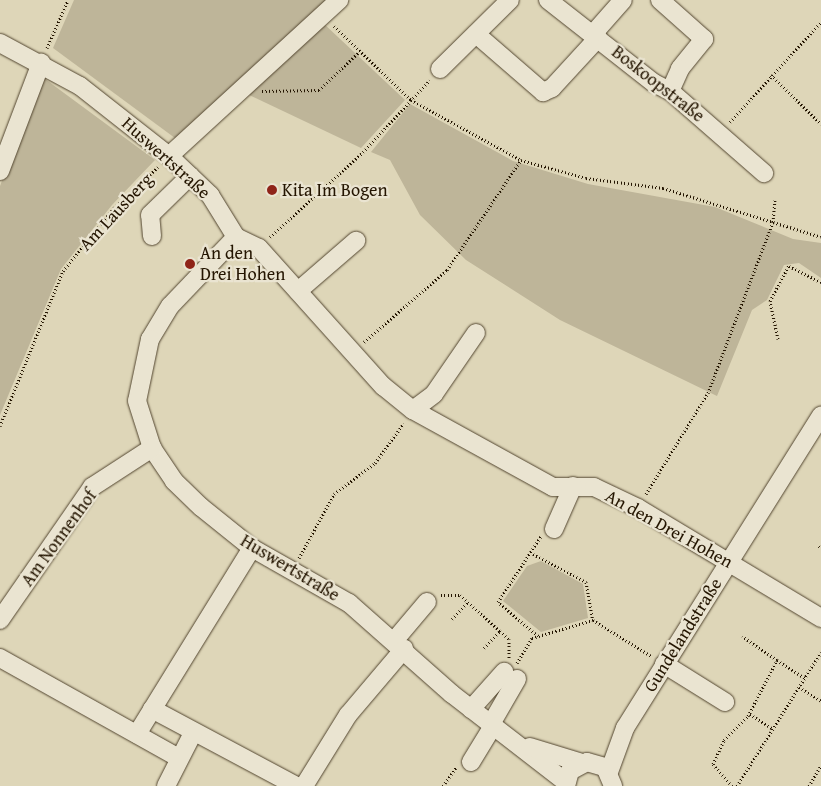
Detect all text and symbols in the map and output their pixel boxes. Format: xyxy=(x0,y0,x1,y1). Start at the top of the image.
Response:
street label: Boskoopstraße xyxy=(607,41,709,127)
street label: Huswertstraße xyxy=(117,113,215,203)
street label: Am Lausberg xyxy=(75,169,157,255)
place label: Kita Im Bogen xyxy=(282,179,388,201)
marker: Kita Im Bogen xyxy=(266,184,278,196)
place label: An den Drei Hohen xyxy=(200,243,285,286)
marker: An den Drei Hohen xyxy=(184,258,196,270)
street label: Am Nonnenhof xyxy=(17,485,101,591)
street label: An den Drei Hohen xyxy=(601,485,737,573)
street label: Huswertstraße xyxy=(237,530,343,606)
street label: Gundelandstraße xyxy=(639,574,727,696)

